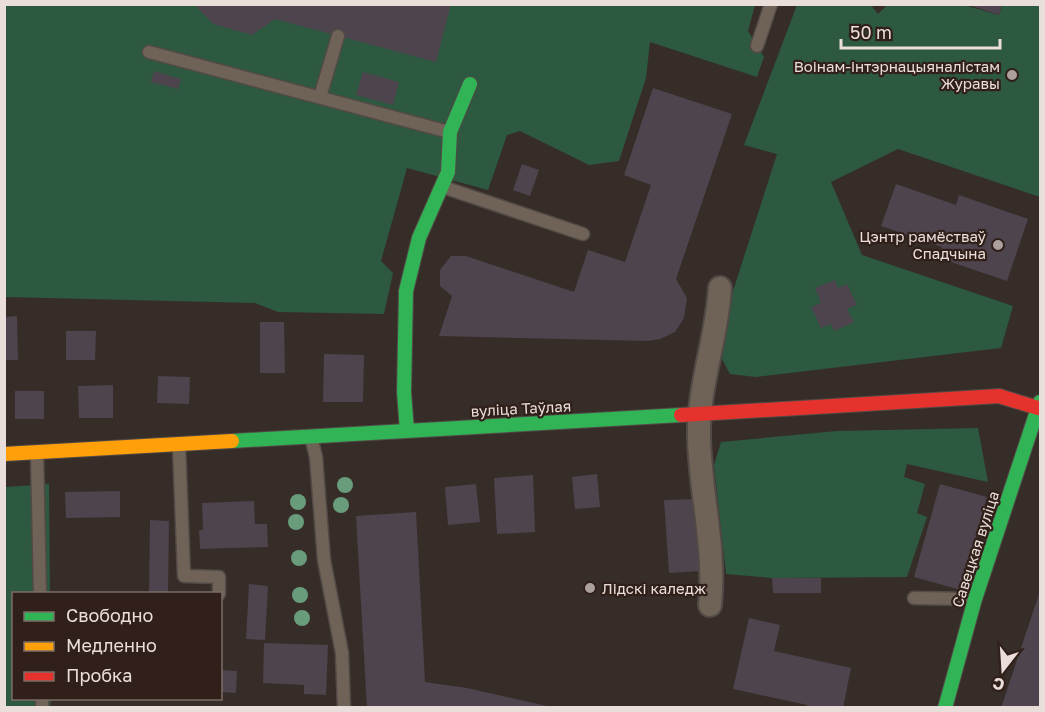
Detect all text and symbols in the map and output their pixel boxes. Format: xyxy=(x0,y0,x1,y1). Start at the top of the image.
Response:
scale bar xyxy=(841,12,1000,50)
text: 50 m xyxy=(850,21,892,43)
place label: Воінам-інтэрнацыяналістам Журавы xyxy=(794,57,1000,92)
marker: Воінам-інтэрнацыяналістам Журавы xyxy=(1005,68,1019,82)
place label: Цэнтр рамёстваў Спадчына xyxy=(859,227,987,262)
marker: Цэнтр рамёстваў Спадчына xyxy=(991,238,1005,252)
street label: вуліца Таўлая xyxy=(470,396,572,420)
street label: Савецкая вуліца xyxy=(948,488,1002,610)
place label: Лідскі каледж xyxy=(602,579,706,597)
marker: Лідскі каледж xyxy=(583,581,597,595)
legend xyxy=(12,592,222,700)
text: Свободно xyxy=(66,604,153,626)
text: Медленно xyxy=(66,634,157,656)
north arrow xyxy=(973,640,1033,700)
text: Пробка xyxy=(66,664,132,686)
text: С xyxy=(990,673,1007,696)

